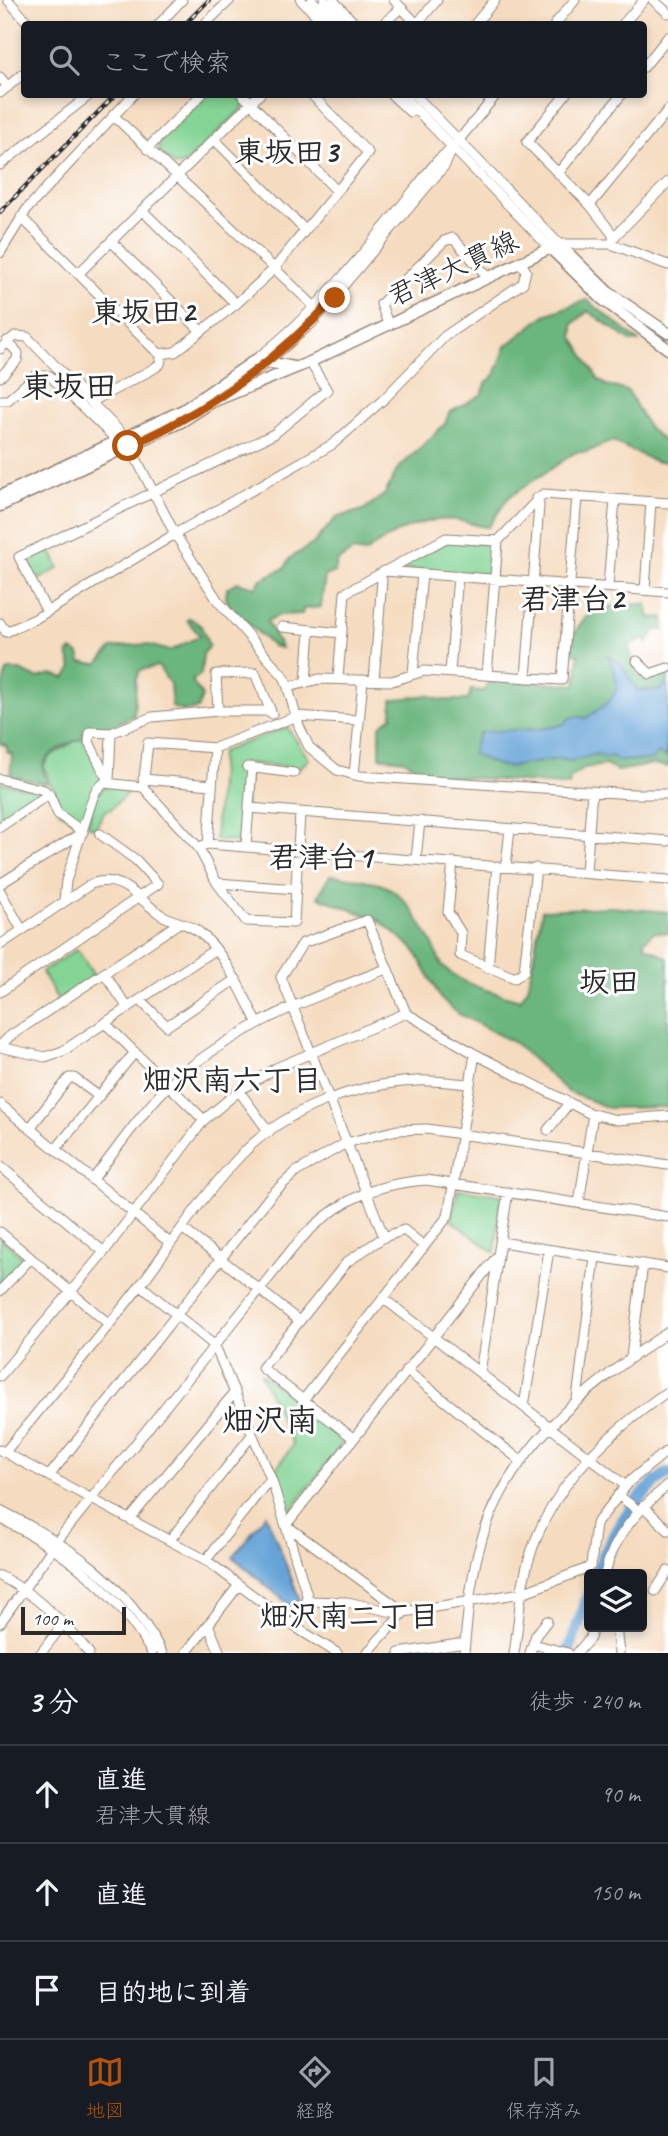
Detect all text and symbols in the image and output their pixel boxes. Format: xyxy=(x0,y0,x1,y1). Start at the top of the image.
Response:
search box xyxy=(21,21,647,98)
icon: search xyxy=(45,41,83,79)
text: ここで検索 xyxy=(101,46,231,79)
district label: 東坂田3 xyxy=(234,133,340,171)
street label: 君津大貫線 xyxy=(382,223,524,313)
route end xyxy=(319,282,350,313)
district label: 東坂田2 xyxy=(91,293,197,331)
district label: 東坂田 xyxy=(21,366,117,407)
route start xyxy=(112,430,143,461)
district label: 君津台2 xyxy=(520,580,626,618)
district label: 君津台1 xyxy=(268,838,375,876)
district label: 坂田 xyxy=(579,963,639,1001)
district label: 畑沢南六丁目 xyxy=(142,1061,322,1099)
district label: 畑沢南 xyxy=(222,1400,318,1441)
map controls xyxy=(584,1569,647,1632)
button: layers xyxy=(584,1569,647,1632)
district label: 畑沢南二丁目 xyxy=(259,1597,439,1635)
scale bar xyxy=(21,1604,126,1636)
text: 100 m xyxy=(32,1607,73,1631)
text: 3 分 xyxy=(28,1683,79,1721)
text: 徒歩 · 240 m xyxy=(529,1687,640,1716)
text: 直進 xyxy=(95,1763,147,1796)
icon: ahead xyxy=(28,1775,66,1813)
text: 90 m xyxy=(601,1780,640,1809)
text: 君津大貫線 xyxy=(95,1801,210,1830)
icon: ahead xyxy=(28,1873,66,1911)
text: 直進 xyxy=(95,1878,147,1911)
text: 150 m xyxy=(591,1878,640,1907)
icon: arrive xyxy=(28,1971,66,2009)
text: 目的地に到着 xyxy=(95,1976,251,2009)
tab: 地図 xyxy=(86,2053,124,2123)
tab: 経路 xyxy=(296,2053,334,2123)
tab: 保存済み xyxy=(506,2053,582,2123)

